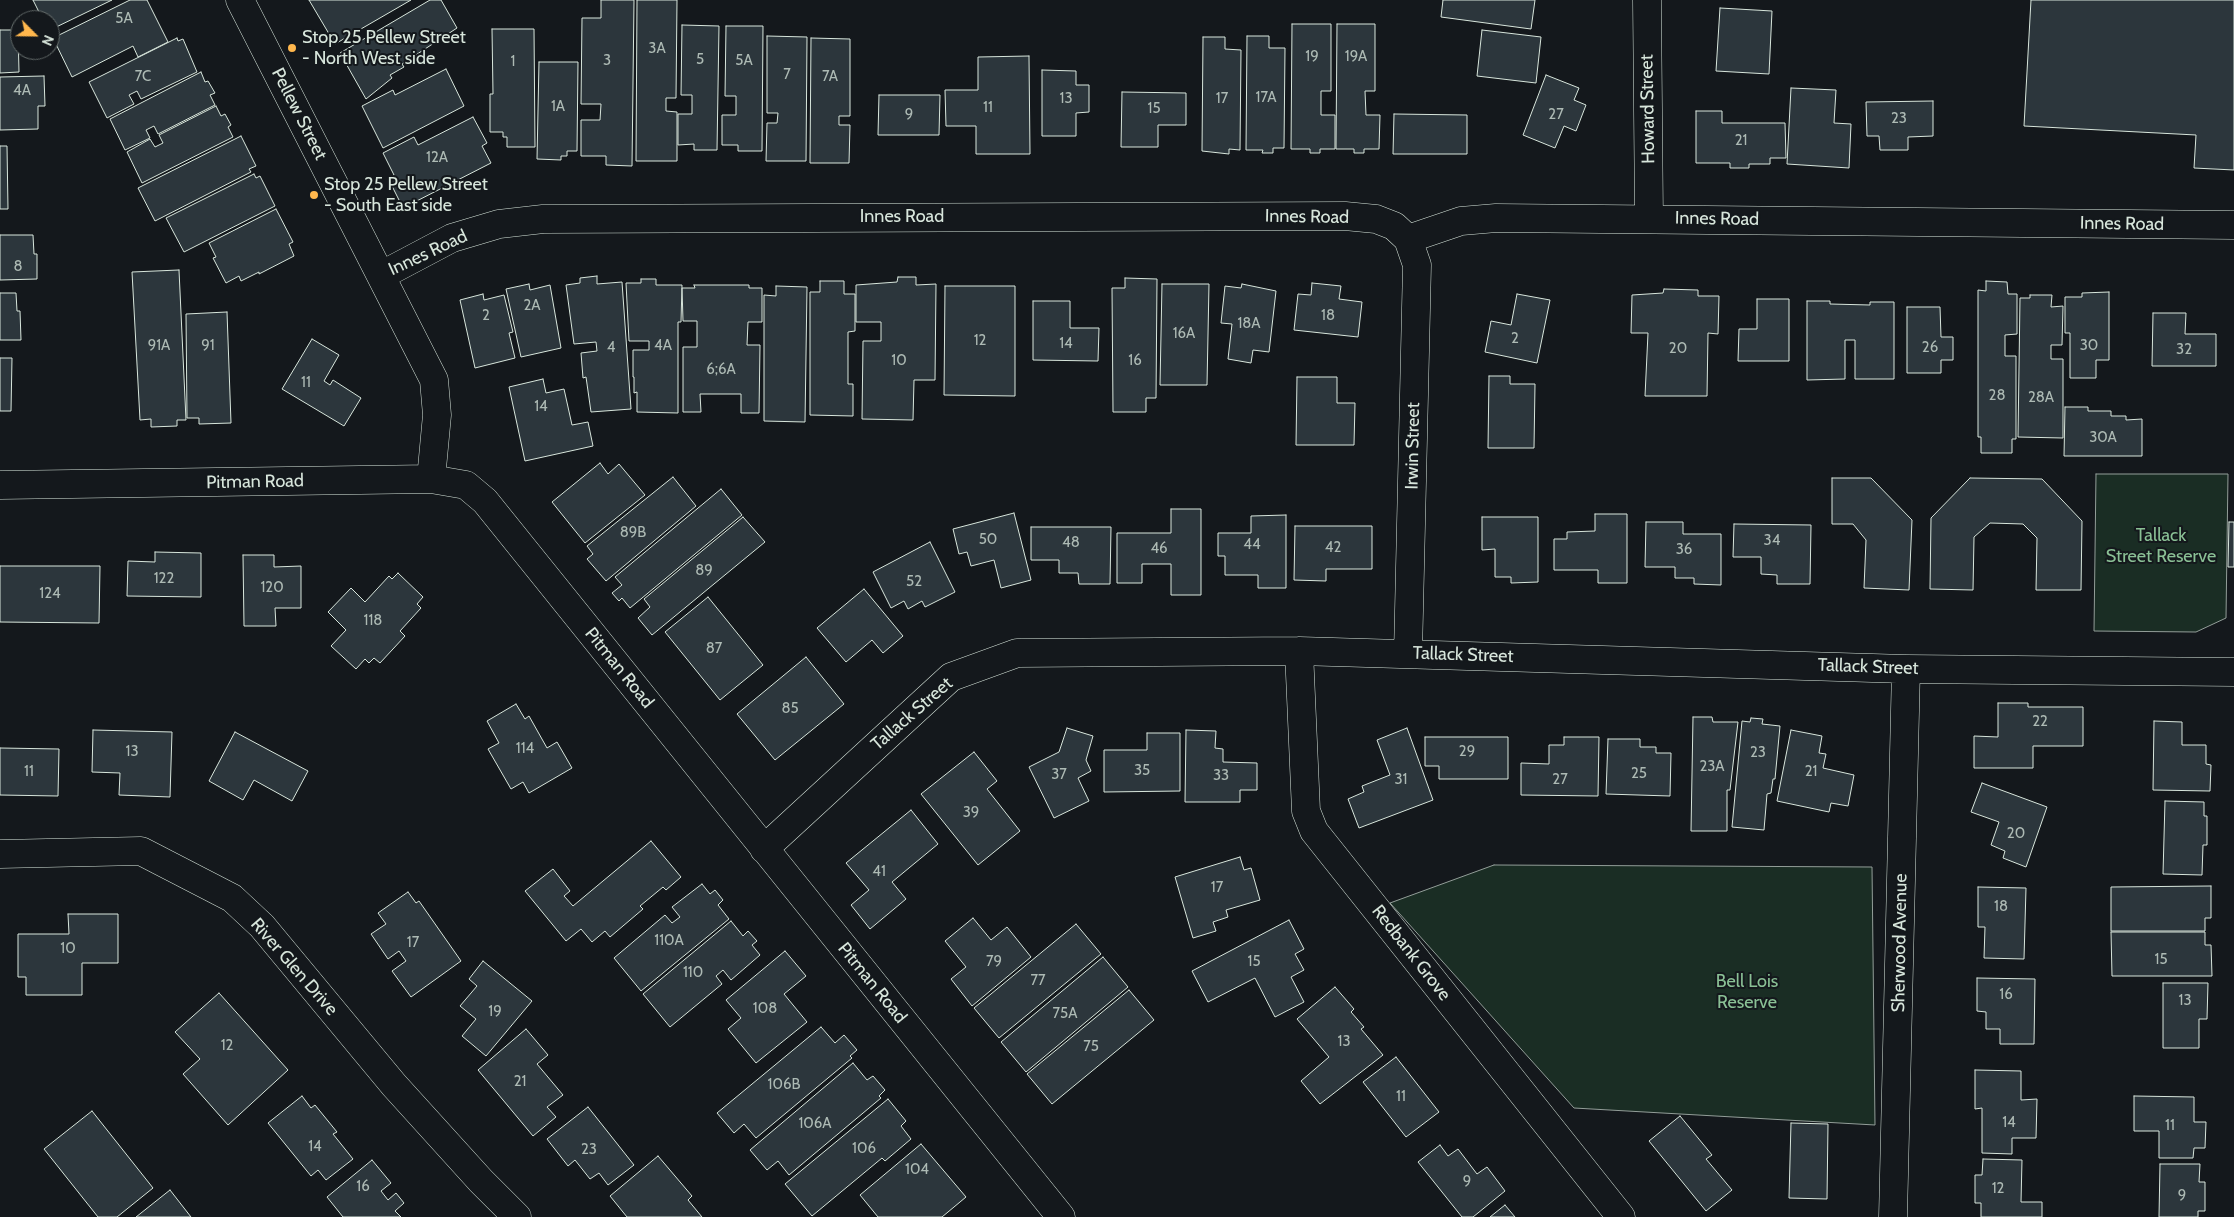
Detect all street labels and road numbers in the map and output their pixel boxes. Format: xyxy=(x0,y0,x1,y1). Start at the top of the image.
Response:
street label: Howard Street xyxy=(1636,54,1660,164)
street label: Pellew Street xyxy=(267,64,331,164)
street label: Innes Road xyxy=(1265,205,1349,229)
street label: Innes Road xyxy=(860,206,944,228)
street label: Innes Road xyxy=(1675,207,1759,231)
street label: Innes Road xyxy=(2080,212,2164,236)
street label: Innes Road xyxy=(385,225,471,281)
street label: Irwin Street xyxy=(1401,402,1425,490)
street label: Pitman Road xyxy=(206,470,304,494)
street label: Pitman Road xyxy=(580,623,658,713)
street label: Tallack Street xyxy=(1412,642,1514,668)
street label: Tallack Street xyxy=(1817,654,1919,680)
street label: Tallack Street xyxy=(867,673,957,755)
street label: Sherwood Avenue xyxy=(1888,873,1912,1013)
street label: Redbank Grove xyxy=(1367,901,1455,1005)
street label: River Glen Drive xyxy=(246,914,342,1020)
street label: Pitman Road xyxy=(833,938,911,1028)

